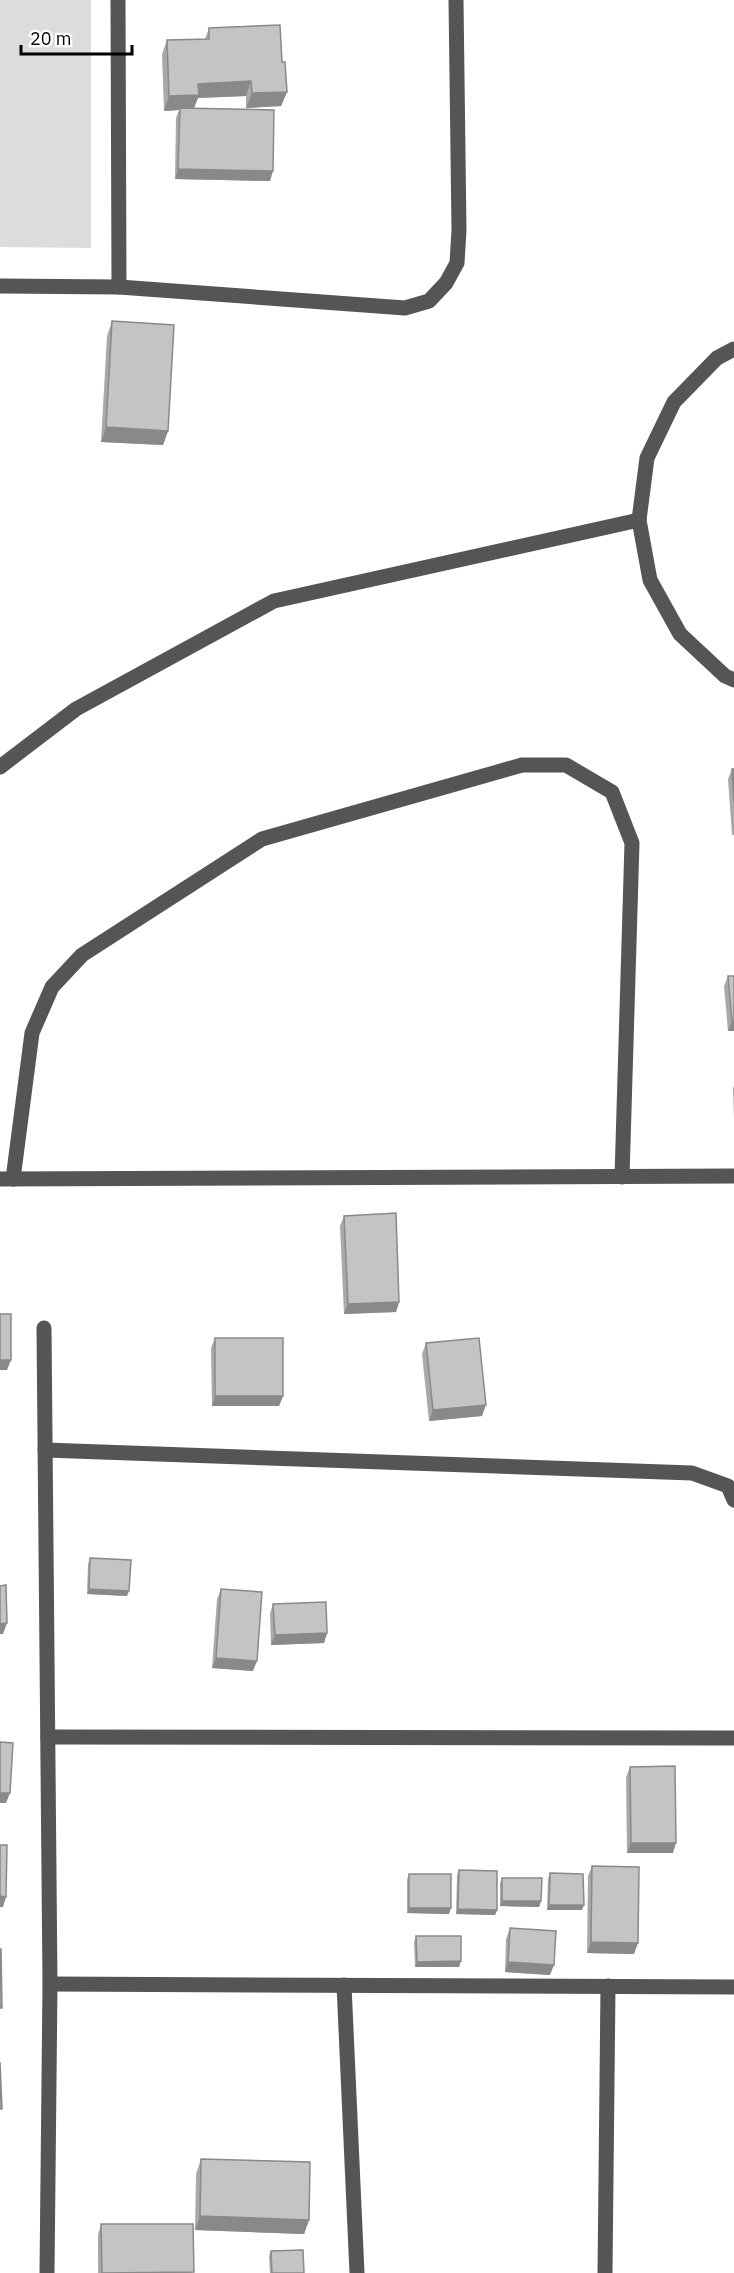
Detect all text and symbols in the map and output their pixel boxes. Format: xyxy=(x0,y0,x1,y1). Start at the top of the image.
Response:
scale bar xyxy=(21,18,132,56)
text: 20 m xyxy=(30,27,72,50)

